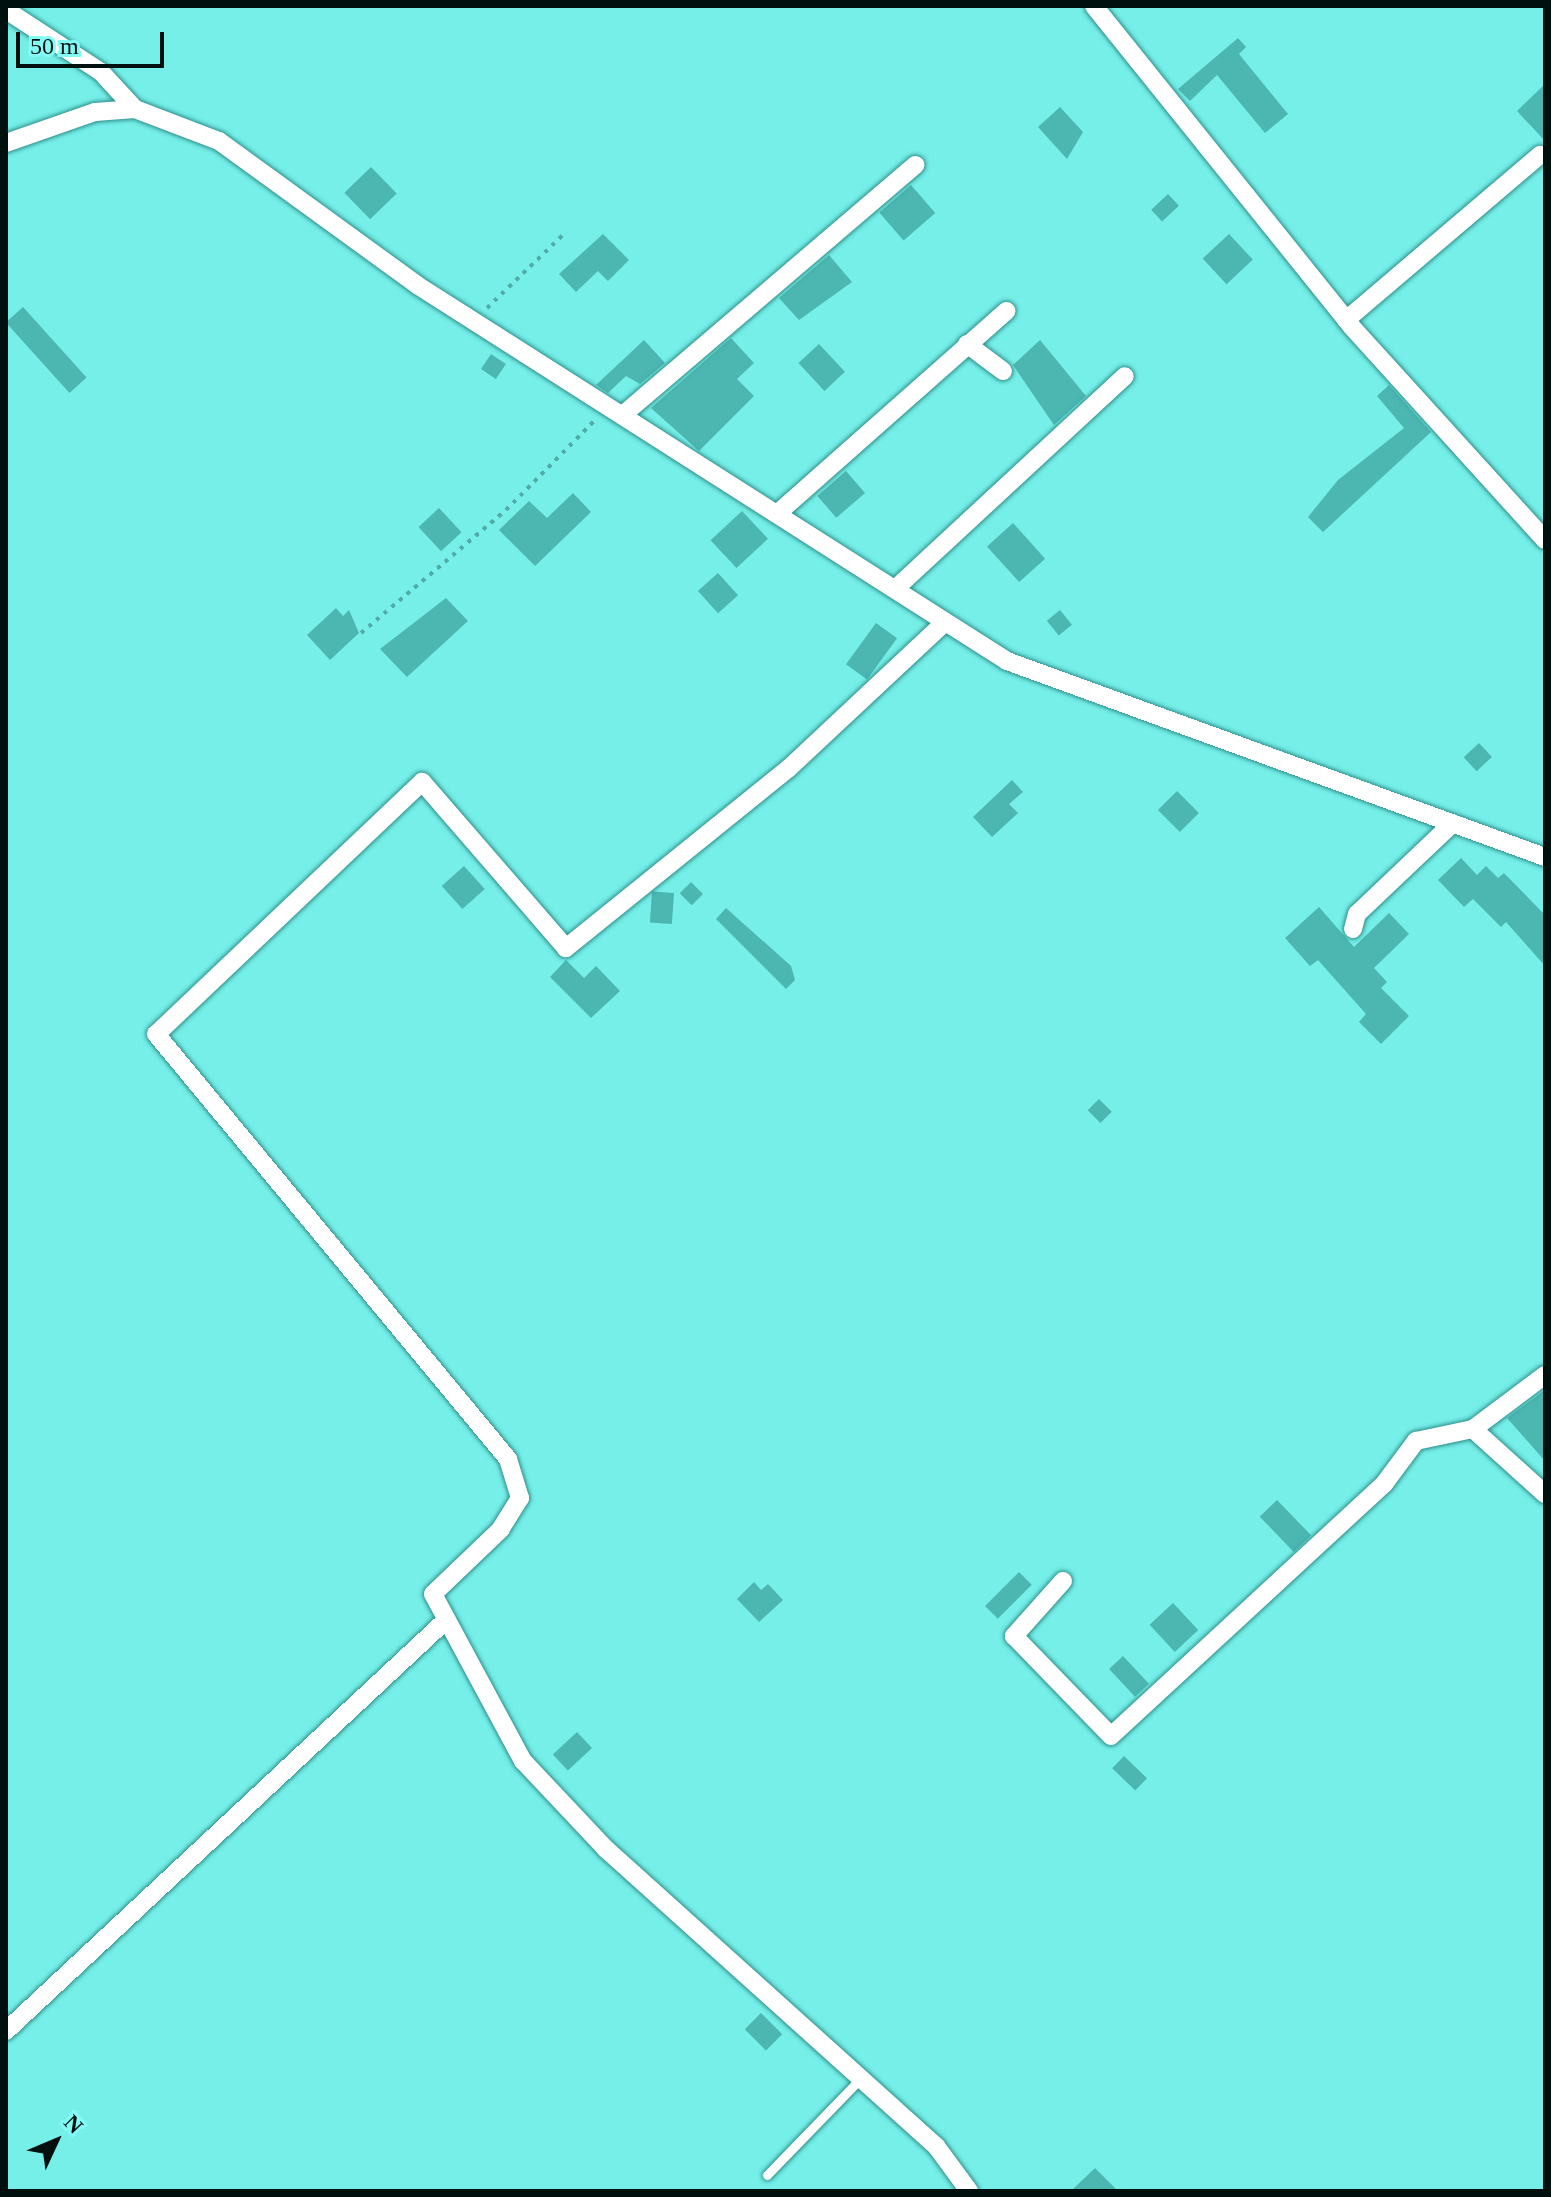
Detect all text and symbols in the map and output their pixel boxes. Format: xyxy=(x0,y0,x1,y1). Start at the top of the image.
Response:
scale bar xyxy=(20,16,168,66)
text: 50 m xyxy=(30,33,79,59)
north arrow xyxy=(16,2101,96,2181)
text: N xyxy=(59,2110,88,2138)

